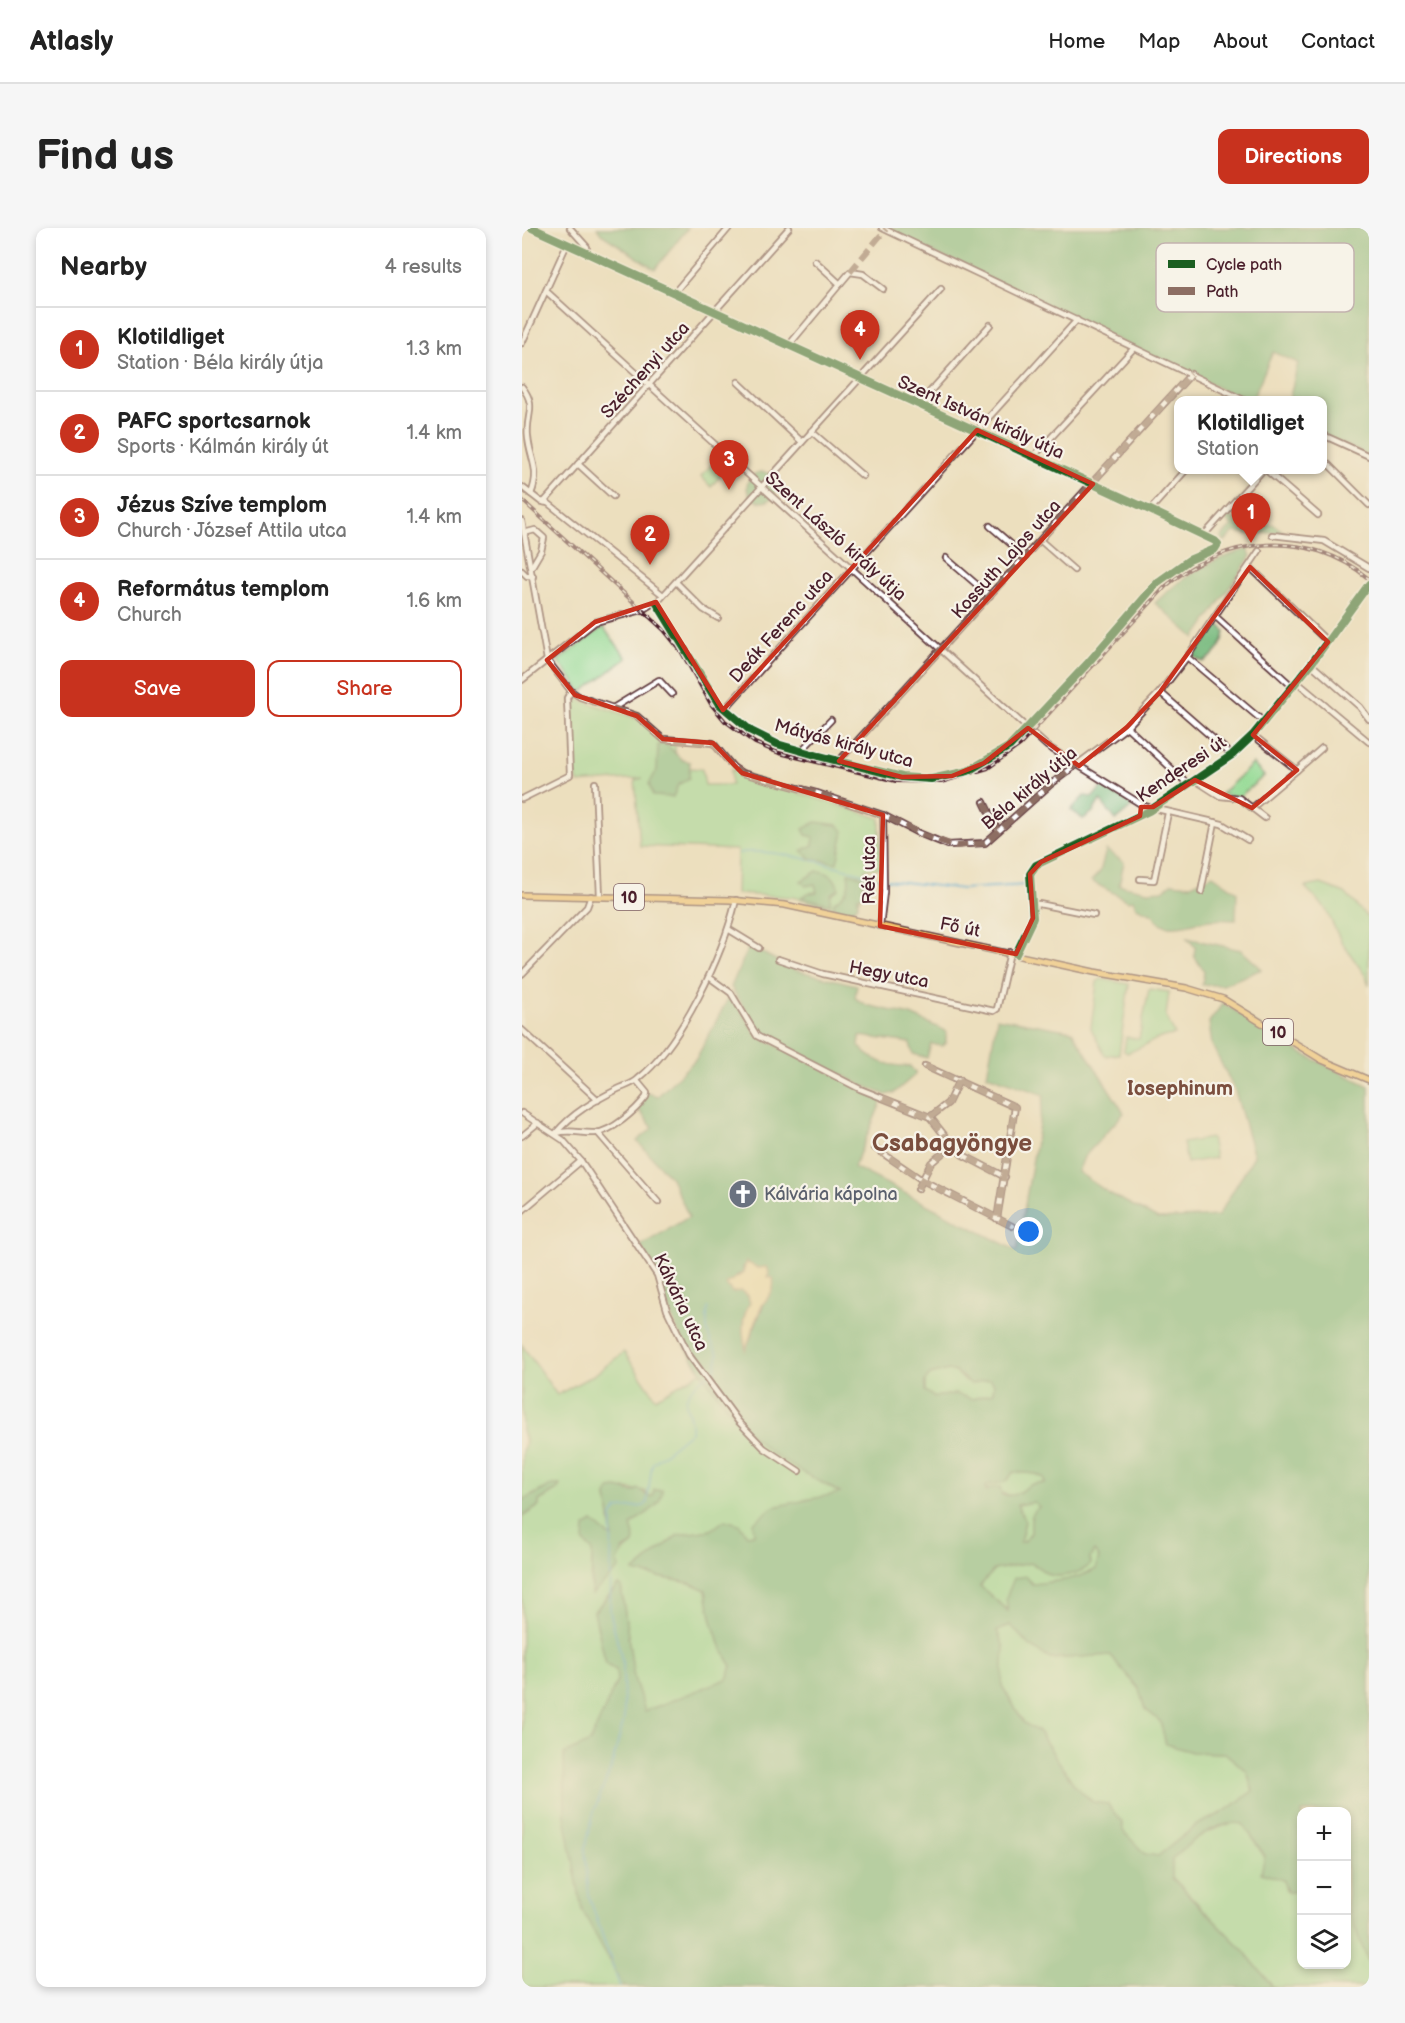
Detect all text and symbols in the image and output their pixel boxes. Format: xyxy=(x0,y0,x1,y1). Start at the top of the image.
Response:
text: Atlasly xyxy=(30,25,113,58)
text: Home xyxy=(1048,29,1105,54)
text: Map xyxy=(1138,29,1180,54)
text: About xyxy=(1213,29,1268,54)
text: Contact xyxy=(1301,29,1375,54)
button: Directions xyxy=(1218,129,1369,184)
text: Find us xyxy=(36,131,174,182)
legend xyxy=(1156,243,1354,312)
text: Nearby xyxy=(60,252,147,283)
text: 4 results xyxy=(384,255,462,279)
text: Cycle path xyxy=(1206,256,1282,275)
text: Path xyxy=(1206,283,1238,302)
pin: 4 xyxy=(840,310,880,360)
street label: Széchenyi utca xyxy=(597,318,694,423)
text: Klotildliget xyxy=(117,324,225,351)
text: 1 xyxy=(75,337,84,361)
text: 1.3 km xyxy=(406,337,462,361)
text: Station · Béla király útja xyxy=(117,351,323,375)
street label: Szent István király útja xyxy=(894,371,1067,464)
popup xyxy=(1174,396,1327,474)
text: PAFC sportcsarnok xyxy=(117,408,311,435)
text: Klotildliget xyxy=(1197,410,1304,437)
text: 2 xyxy=(74,421,85,445)
text: 1.4 km xyxy=(406,421,462,445)
text: Sports · Kálmán király út xyxy=(117,435,329,459)
text: Station xyxy=(1197,437,1259,461)
pin: 3 xyxy=(710,440,748,490)
street label: Szent László király útja xyxy=(761,467,911,605)
text: Jézus Szíve templom xyxy=(117,492,327,519)
pin: 1 xyxy=(1232,494,1270,543)
street label: Kossuth Lajos utca xyxy=(947,496,1065,623)
text: 3 xyxy=(74,505,85,529)
text: 1.4 km xyxy=(406,505,462,529)
pin: 2 xyxy=(630,516,670,565)
text: Church · József Attila utca xyxy=(117,519,347,543)
street label: Deák Ferenc utca xyxy=(725,566,838,687)
text: Református templom xyxy=(117,576,329,603)
text: 4 xyxy=(74,589,85,613)
text: 1.6 km xyxy=(406,589,462,613)
text: Church xyxy=(117,603,182,627)
button: Save xyxy=(60,660,255,717)
button: Share xyxy=(267,660,462,717)
street label: Mátyás király utca xyxy=(772,715,916,772)
street label: Kenderesi út xyxy=(1133,732,1230,807)
street label: Béla király útja xyxy=(977,742,1081,834)
street label: Rét utca xyxy=(859,836,880,904)
road number: 10 xyxy=(614,884,644,910)
street label: Fő út xyxy=(938,913,982,942)
street label: Hegy utca xyxy=(847,956,931,993)
road number: 10 xyxy=(1263,1019,1293,1045)
district label: Iosephinum xyxy=(1127,1077,1233,1101)
district label: Csabagyöngye xyxy=(872,1129,1032,1158)
church icon: Kálvária kápolna xyxy=(727,1178,759,1210)
place label: Kálvária kápolna xyxy=(764,1184,898,1205)
your location xyxy=(1014,1217,1043,1246)
street label: Kálvária utca xyxy=(649,1250,712,1354)
map controls xyxy=(1297,1807,1351,1969)
button: + xyxy=(1297,1807,1351,1861)
button: − xyxy=(1297,1861,1351,1915)
button: layers xyxy=(1297,1915,1351,1969)

